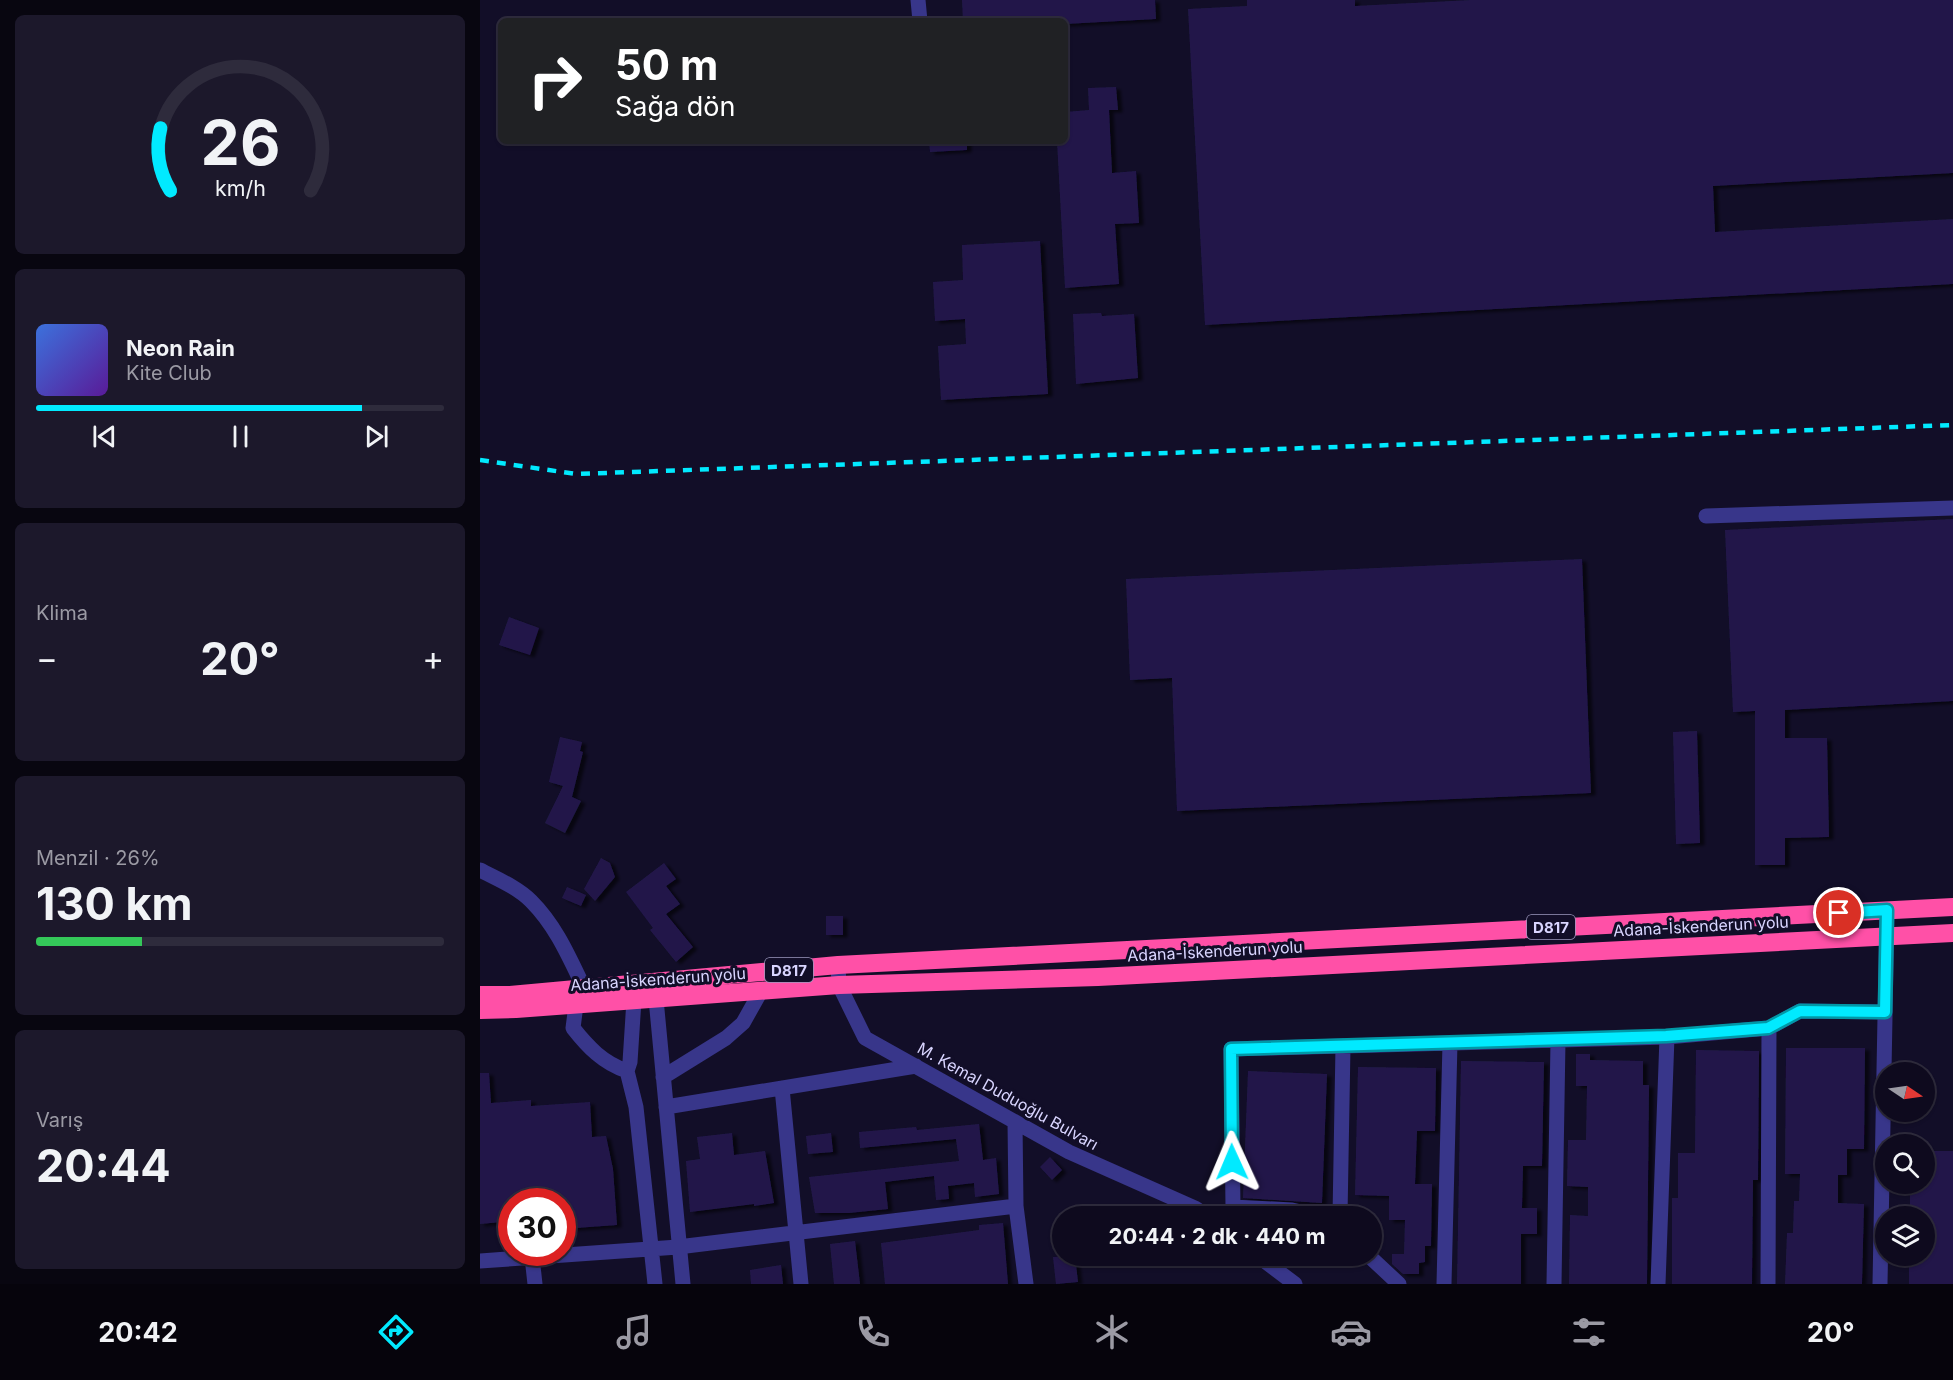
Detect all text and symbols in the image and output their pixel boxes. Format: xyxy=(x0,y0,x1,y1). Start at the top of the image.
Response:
text: 50 m xyxy=(615,39,718,90)
icon: right xyxy=(516,42,594,120)
text: Sağa dön xyxy=(615,90,735,123)
text: 26 xyxy=(200,106,280,181)
text: km/h xyxy=(215,176,265,202)
text: Neon Rain xyxy=(126,335,235,361)
text: Kite Club xyxy=(126,361,212,385)
icon: previous xyxy=(88,420,121,453)
icon: pause xyxy=(224,420,257,453)
icon: next xyxy=(360,420,393,453)
text: Klima xyxy=(36,601,88,625)
text: 20° xyxy=(200,631,280,686)
text: − xyxy=(36,638,58,678)
text: + xyxy=(422,638,444,678)
text: Menzil · 26% xyxy=(36,846,160,870)
text: 130 km xyxy=(36,876,193,931)
pin xyxy=(1813,887,1864,938)
icon: arrive xyxy=(1822,896,1855,929)
street label: Adana-İskenderun yolu xyxy=(1613,911,1789,941)
road number: D817 xyxy=(1527,915,1575,939)
street label: Adana-İskenderun yolu xyxy=(1127,936,1303,966)
road number: D817 xyxy=(765,958,813,982)
street label: Adana-İskenderun yolu xyxy=(570,963,746,995)
street label: M. Kemal Duduoğlu Bulvarı xyxy=(914,1038,1102,1154)
north arrow xyxy=(1875,1062,1935,1122)
map controls xyxy=(1875,1062,1935,1266)
text: Varış xyxy=(36,1108,83,1132)
position arrow xyxy=(1200,1130,1264,1194)
button: search xyxy=(1875,1134,1935,1194)
text: 20:44 xyxy=(36,1138,171,1193)
speed limit sign: 30 xyxy=(498,1188,576,1266)
button: layers xyxy=(1875,1206,1935,1266)
text: 20:44 · 2 dk · 440 m xyxy=(1109,1223,1325,1249)
icon: directions xyxy=(375,1311,417,1353)
icon: music xyxy=(613,1311,655,1353)
icon: phone xyxy=(852,1311,894,1353)
icon: climate xyxy=(1091,1311,1133,1353)
icon: car xyxy=(1330,1311,1372,1353)
icon: filters xyxy=(1568,1311,1610,1353)
text: 20:42 xyxy=(98,1316,178,1349)
text: 20° xyxy=(1807,1316,1855,1349)

